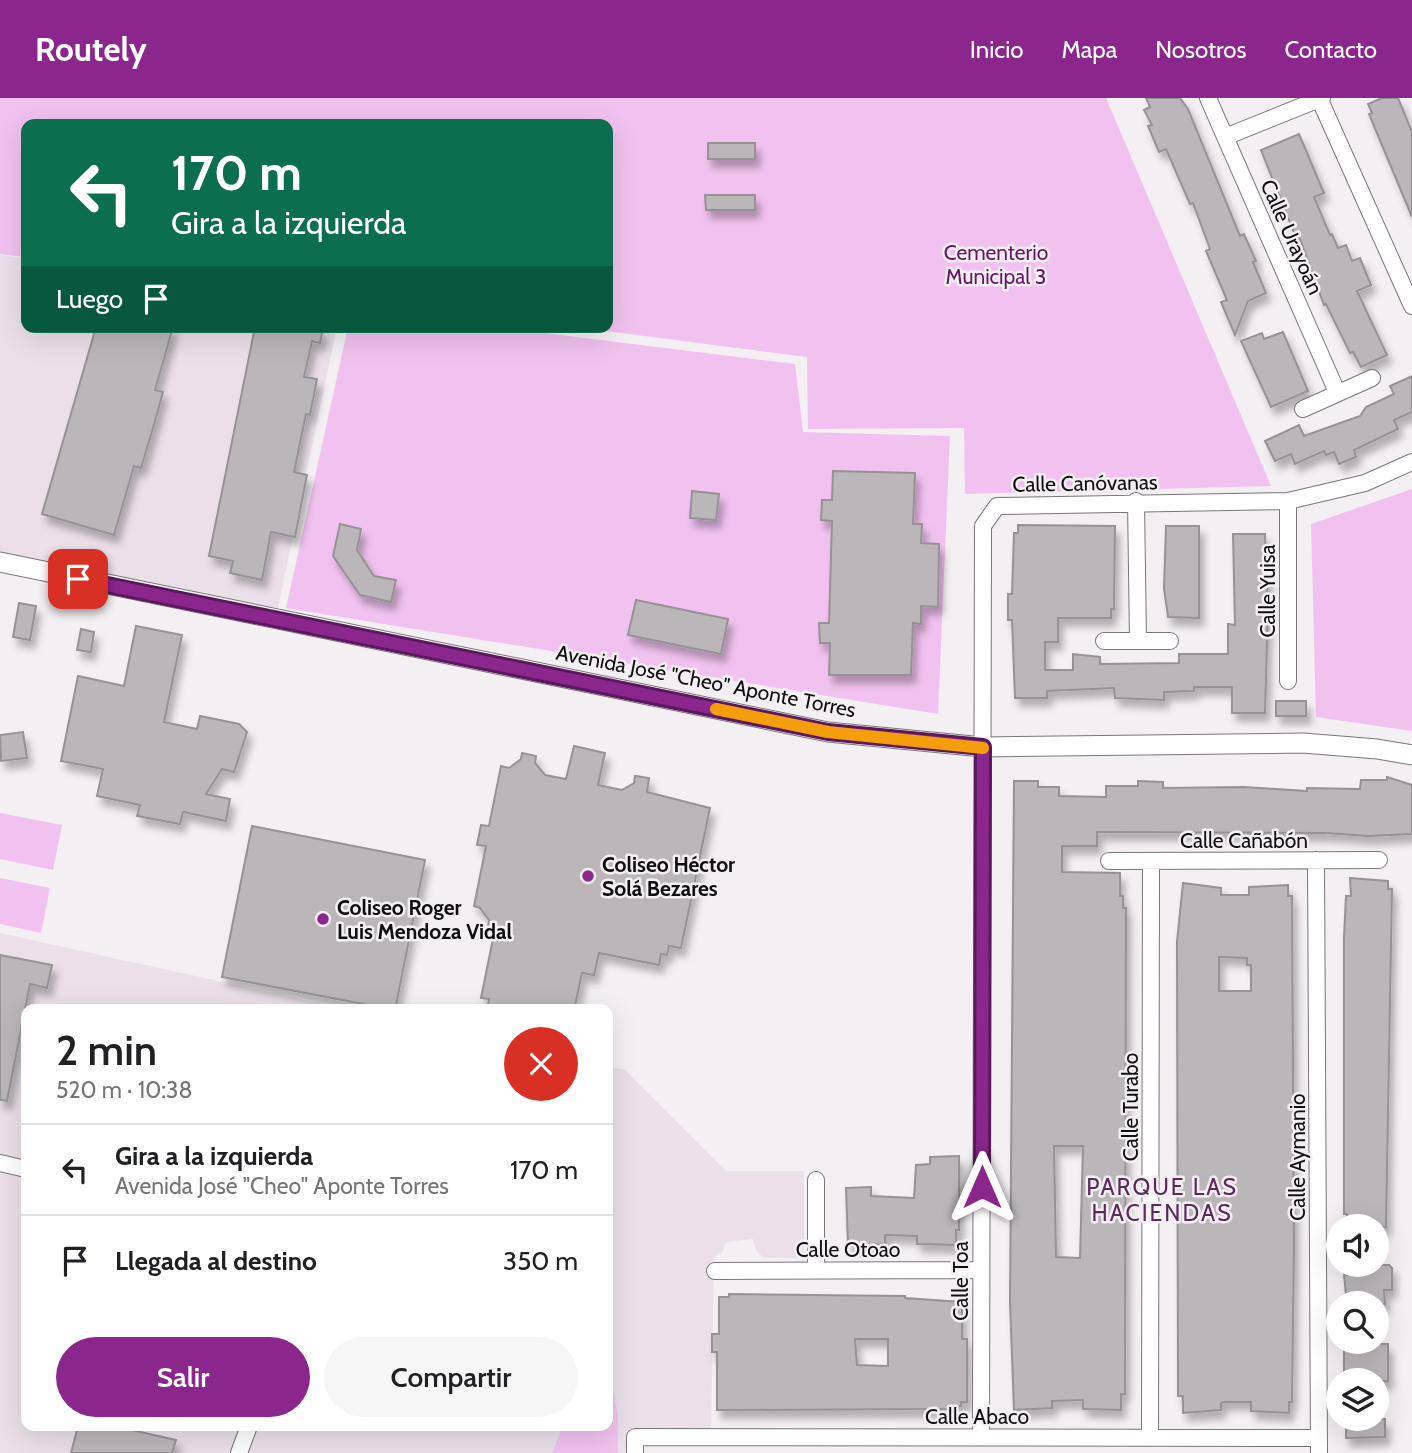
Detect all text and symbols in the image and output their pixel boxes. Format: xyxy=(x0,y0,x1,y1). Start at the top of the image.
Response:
text: Routely xyxy=(35,29,147,69)
text: Inicio xyxy=(970,35,1023,64)
text: Mapa xyxy=(1061,35,1117,64)
text: Nosotros xyxy=(1155,35,1246,64)
text: Contacto xyxy=(1284,35,1377,64)
text: 170 m xyxy=(171,143,302,202)
icon: left xyxy=(56,147,147,238)
street label: Calle Urayoán xyxy=(1256,176,1328,298)
text: Gira a la izquierda xyxy=(171,203,406,242)
park label: Cementerio Municipal 3 xyxy=(944,240,1048,289)
icon: arrive xyxy=(137,280,175,318)
text: Luego xyxy=(56,283,123,315)
street label: Calle Canóvanas xyxy=(1012,469,1158,497)
street label: Calle Yuisa xyxy=(1255,544,1280,638)
pin xyxy=(48,549,108,609)
icon: arrive xyxy=(59,560,97,598)
street label: Avenida José "Cheo" Aponte Torres xyxy=(554,640,858,722)
street label: Calle Cañabón xyxy=(1180,828,1308,853)
place label: Coliseo Héctor Solá Bezares xyxy=(602,852,735,901)
marker: Coliseo Héctor Solá Bezares xyxy=(580,868,596,884)
place label: Coliseo Roger Luis Mendoza Vidal xyxy=(337,895,513,944)
marker: Coliseo Roger Luis Mendoza Vidal xyxy=(315,911,331,927)
text: 2 min xyxy=(56,1024,157,1076)
button: close xyxy=(504,1027,578,1101)
street label: Calle Turabo xyxy=(1118,1053,1143,1161)
text: 520 m · 10:38 xyxy=(56,1076,192,1104)
street label: Calle Aymanio xyxy=(1285,1093,1310,1221)
text: Gira a la izquierda xyxy=(115,1140,313,1172)
position arrow xyxy=(945,1150,1019,1224)
icon: left xyxy=(56,1151,94,1189)
text: 170 m xyxy=(510,1154,578,1186)
text: Avenida José "Cheo" Aponte Torres xyxy=(115,1172,449,1200)
district label: PARQUE LAS HACIENDAS xyxy=(1086,1173,1238,1227)
map controls xyxy=(1326,1214,1389,1431)
button: sound xyxy=(1326,1214,1389,1277)
street label: Calle Otoao xyxy=(796,1237,900,1262)
street label: Calle Toa xyxy=(948,1241,973,1321)
icon: arrive xyxy=(56,1242,94,1280)
text: Llegada al destino xyxy=(115,1245,317,1277)
text: 350 m xyxy=(503,1245,578,1277)
button: search xyxy=(1326,1291,1389,1354)
button: Salir xyxy=(56,1337,310,1417)
button: Compartir xyxy=(324,1337,578,1417)
button: layers xyxy=(1326,1368,1389,1431)
street label: Calle Abaco xyxy=(925,1404,1029,1429)

